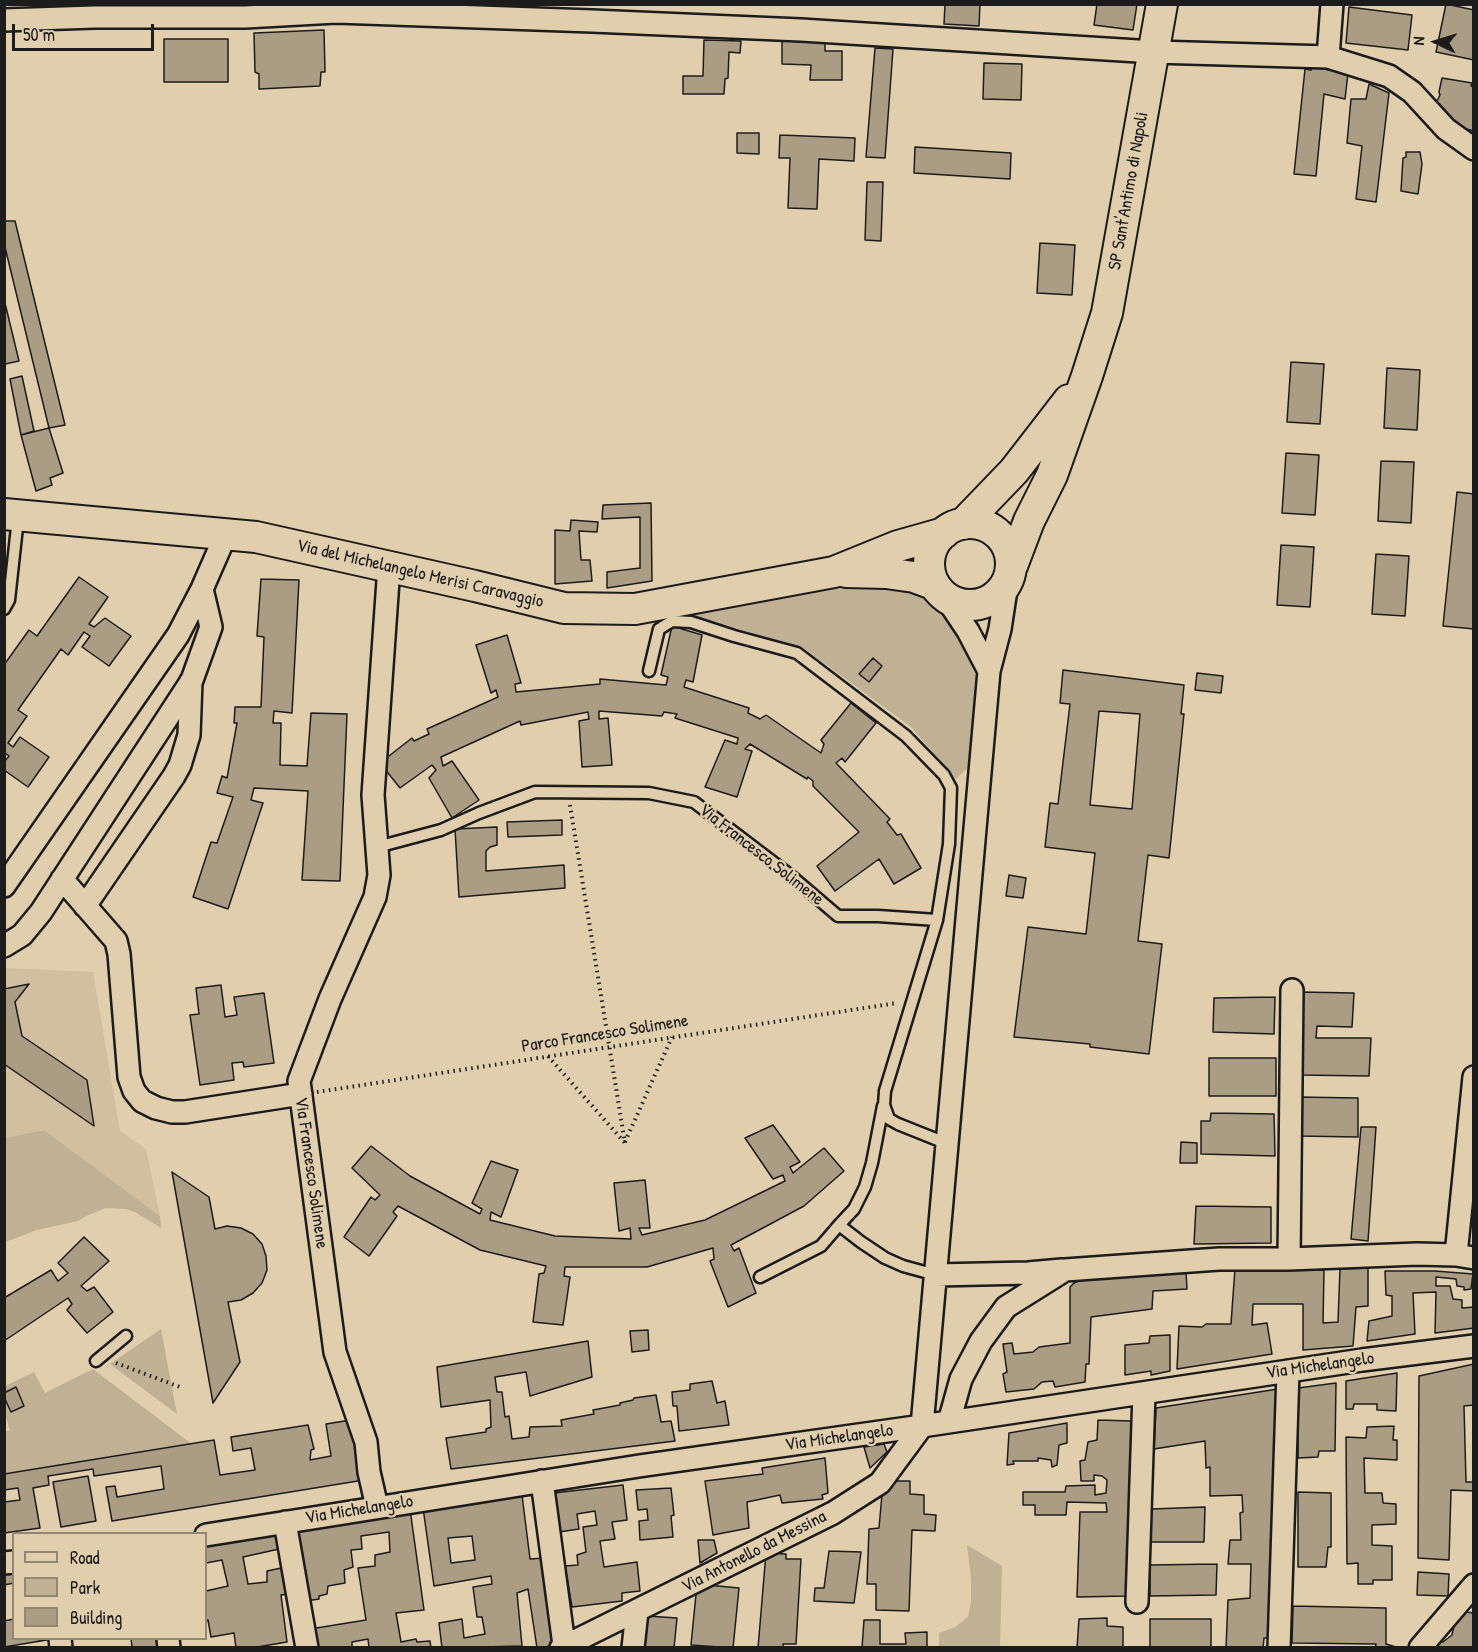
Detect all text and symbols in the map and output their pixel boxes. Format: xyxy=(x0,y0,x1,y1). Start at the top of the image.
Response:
scale bar xyxy=(15,12,158,50)
north arrow xyxy=(1406,12,1466,72)
text: 50 m xyxy=(23,22,55,47)
text: N xyxy=(1407,36,1429,46)
street label: SP Sant'Antimo di Napoli xyxy=(1104,110,1154,272)
street label: Via del Michelangelo Merisi Caravaggio xyxy=(294,535,546,613)
street label: Via Francesco Solimene xyxy=(694,799,828,911)
street label: Parco Francesco Solimene xyxy=(520,1010,690,1058)
street label: Via Francesco Solimene xyxy=(290,1096,332,1250)
street label: Via Michelangelo xyxy=(1265,1348,1375,1384)
street label: Via Michelangelo xyxy=(784,1420,894,1456)
street label: Via Michelangelo xyxy=(303,1491,415,1529)
street label: Via Antonello da Messina xyxy=(678,1506,830,1598)
legend xyxy=(12,1532,207,1640)
text: Road xyxy=(70,1545,100,1570)
text: Park xyxy=(70,1575,100,1600)
text: Building xyxy=(70,1605,122,1630)

